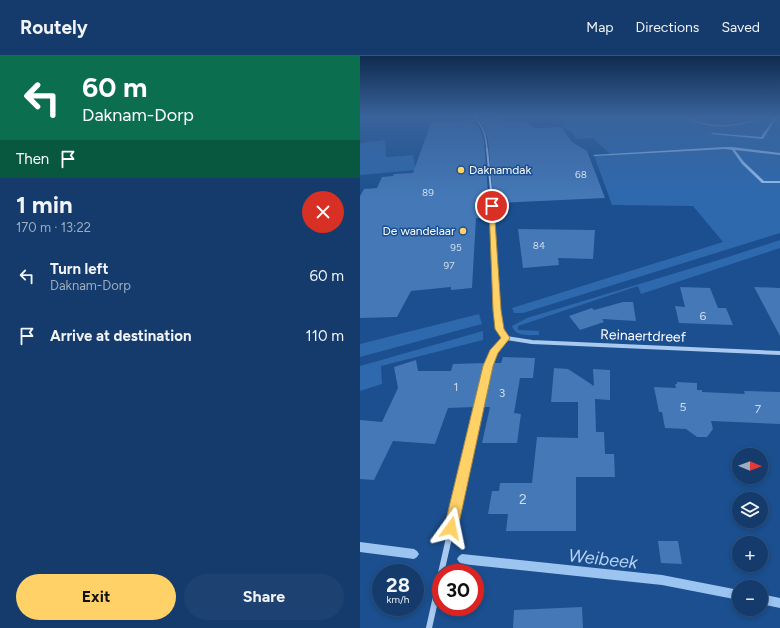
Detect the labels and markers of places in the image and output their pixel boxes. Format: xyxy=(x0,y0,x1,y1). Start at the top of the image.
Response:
place label: Daknamdak xyxy=(469,163,531,177)
marker: Daknamdak xyxy=(456,165,466,175)
pin xyxy=(475,189,509,223)
place label: De wandelaar xyxy=(383,224,455,238)
marker: De wandelaar xyxy=(458,226,468,236)

